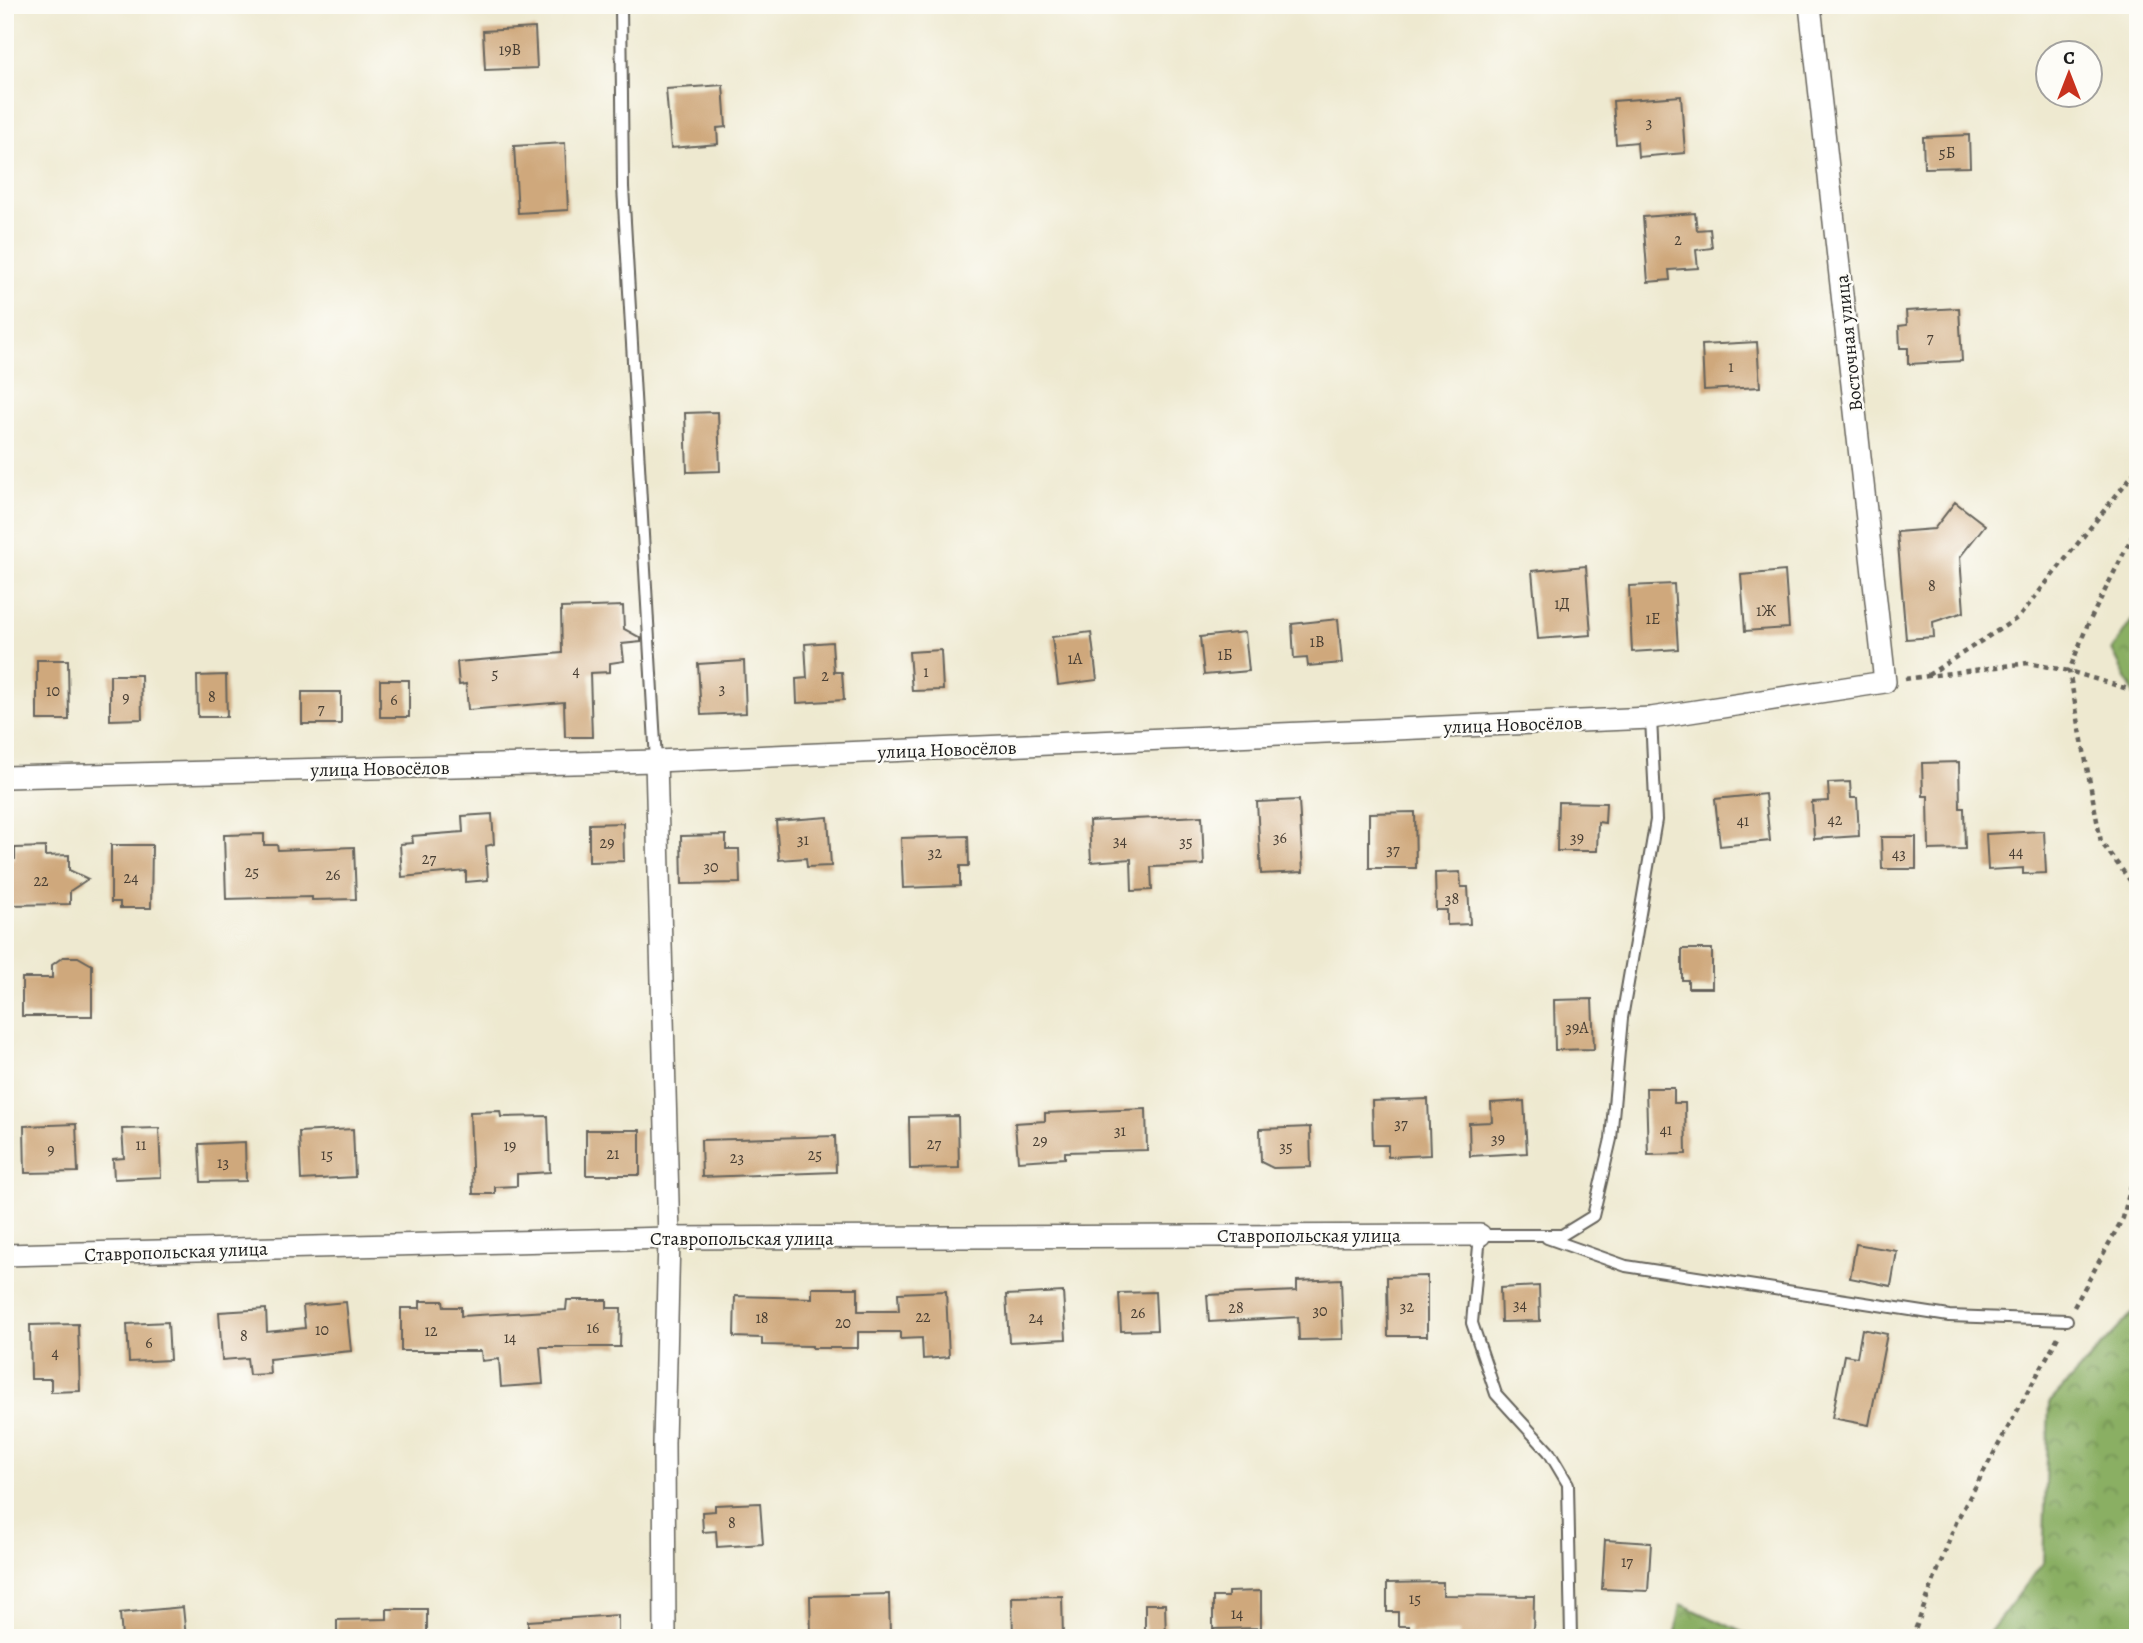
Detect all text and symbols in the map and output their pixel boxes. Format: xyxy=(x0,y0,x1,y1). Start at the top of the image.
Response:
north arrow xyxy=(2035,38,2104,108)
house number: 19В xyxy=(499,39,521,61)
text: С xyxy=(2063,45,2075,71)
house number: 3 xyxy=(1646,112,1652,134)
house number: 5Б xyxy=(1939,142,1955,164)
house number: 2 xyxy=(1674,229,1682,251)
street label: Восточная улица xyxy=(1829,273,1869,413)
house number: 7 xyxy=(1927,327,1934,349)
house number: 1 xyxy=(1728,356,1734,378)
house number: 8 xyxy=(1928,575,1936,597)
house number: 1Д xyxy=(1554,593,1570,615)
house number: 1Ж xyxy=(1756,600,1776,622)
house number: 1Е xyxy=(1646,608,1660,630)
house number: 1В xyxy=(1309,631,1325,653)
house number: 1Б xyxy=(1217,644,1233,666)
house number: 1А xyxy=(1068,648,1083,670)
house number: 4 xyxy=(572,660,580,682)
house number: 1 xyxy=(923,661,929,683)
house number: 5 xyxy=(492,663,499,685)
house number: 2 xyxy=(821,665,829,687)
house number: 3 xyxy=(719,678,725,700)
house number: 10 xyxy=(46,680,60,702)
house number: 8 xyxy=(208,686,216,708)
house number: 9 xyxy=(122,687,130,709)
house number: 6 xyxy=(390,689,398,711)
house number: 7 xyxy=(318,698,325,720)
street label: улица Новосёлов xyxy=(1442,710,1583,740)
street label: улица Новосёлов xyxy=(876,735,1017,765)
street label: улица Новосёлов xyxy=(309,755,450,783)
house number: 42 xyxy=(1828,809,1843,831)
house number: 41 xyxy=(1737,810,1750,832)
house number: 36 xyxy=(1273,827,1287,849)
house number: 39 xyxy=(1570,827,1584,849)
house number: 31 xyxy=(797,829,810,851)
house number: 34 xyxy=(1113,830,1127,852)
house number: 35 xyxy=(1179,831,1193,853)
house number: 29 xyxy=(600,832,614,854)
house number: 37 xyxy=(1386,839,1400,861)
house number: 44 xyxy=(2009,841,2023,863)
house number: 32 xyxy=(928,842,943,864)
house number: 43 xyxy=(1892,843,1906,865)
house number: 27 xyxy=(422,848,436,870)
house number: 30 xyxy=(703,856,719,878)
house number: 25 xyxy=(245,861,259,883)
house number: 26 xyxy=(326,864,341,886)
house number: 24 xyxy=(124,867,138,889)
house number: 22 xyxy=(33,870,49,892)
house number: 38 xyxy=(1445,888,1459,910)
house number: 39А xyxy=(1565,1017,1589,1039)
house number: 37 xyxy=(1394,1113,1408,1135)
house number: 41 xyxy=(1660,1119,1673,1141)
house number: 31 xyxy=(1114,1120,1127,1142)
house number: 39 xyxy=(1491,1128,1505,1150)
house number: 29 xyxy=(1033,1130,1047,1152)
house number: 27 xyxy=(927,1133,941,1155)
house number: 11 xyxy=(136,1134,147,1156)
house number: 19 xyxy=(504,1135,516,1157)
house number: 35 xyxy=(1279,1136,1293,1158)
house number: 9 xyxy=(47,1139,55,1161)
house number: 21 xyxy=(606,1143,620,1165)
house number: 15 xyxy=(321,1144,333,1166)
house number: 25 xyxy=(808,1144,822,1166)
house number: 23 xyxy=(730,1147,744,1169)
house number: 13 xyxy=(217,1152,229,1174)
street label: Ставропольская улица xyxy=(1217,1223,1401,1249)
street label: Ставропольская улица xyxy=(650,1226,834,1252)
street label: Ставропольская улица xyxy=(84,1236,269,1268)
house number: 34 xyxy=(1513,1294,1527,1316)
house number: 32 xyxy=(1400,1296,1415,1318)
house number: 28 xyxy=(1228,1297,1244,1319)
house number: 30 xyxy=(1312,1300,1328,1322)
house number: 26 xyxy=(1131,1302,1146,1324)
house number: 22 xyxy=(915,1306,931,1328)
house number: 18 xyxy=(755,1307,769,1329)
house number: 24 xyxy=(1029,1307,1043,1329)
house number: 20 xyxy=(835,1312,851,1334)
house number: 16 xyxy=(587,1317,599,1339)
house number: 10 xyxy=(315,1319,329,1341)
house number: 12 xyxy=(424,1320,438,1342)
house number: 8 xyxy=(240,1325,248,1347)
house number: 14 xyxy=(504,1327,516,1349)
house number: 6 xyxy=(145,1332,153,1354)
house number: 4 xyxy=(51,1342,59,1364)
house number: 8 xyxy=(728,1512,736,1534)
house number: 17 xyxy=(1621,1551,1633,1573)
house number: 15 xyxy=(1409,1588,1421,1610)
house number: 14 xyxy=(1231,1603,1243,1625)

